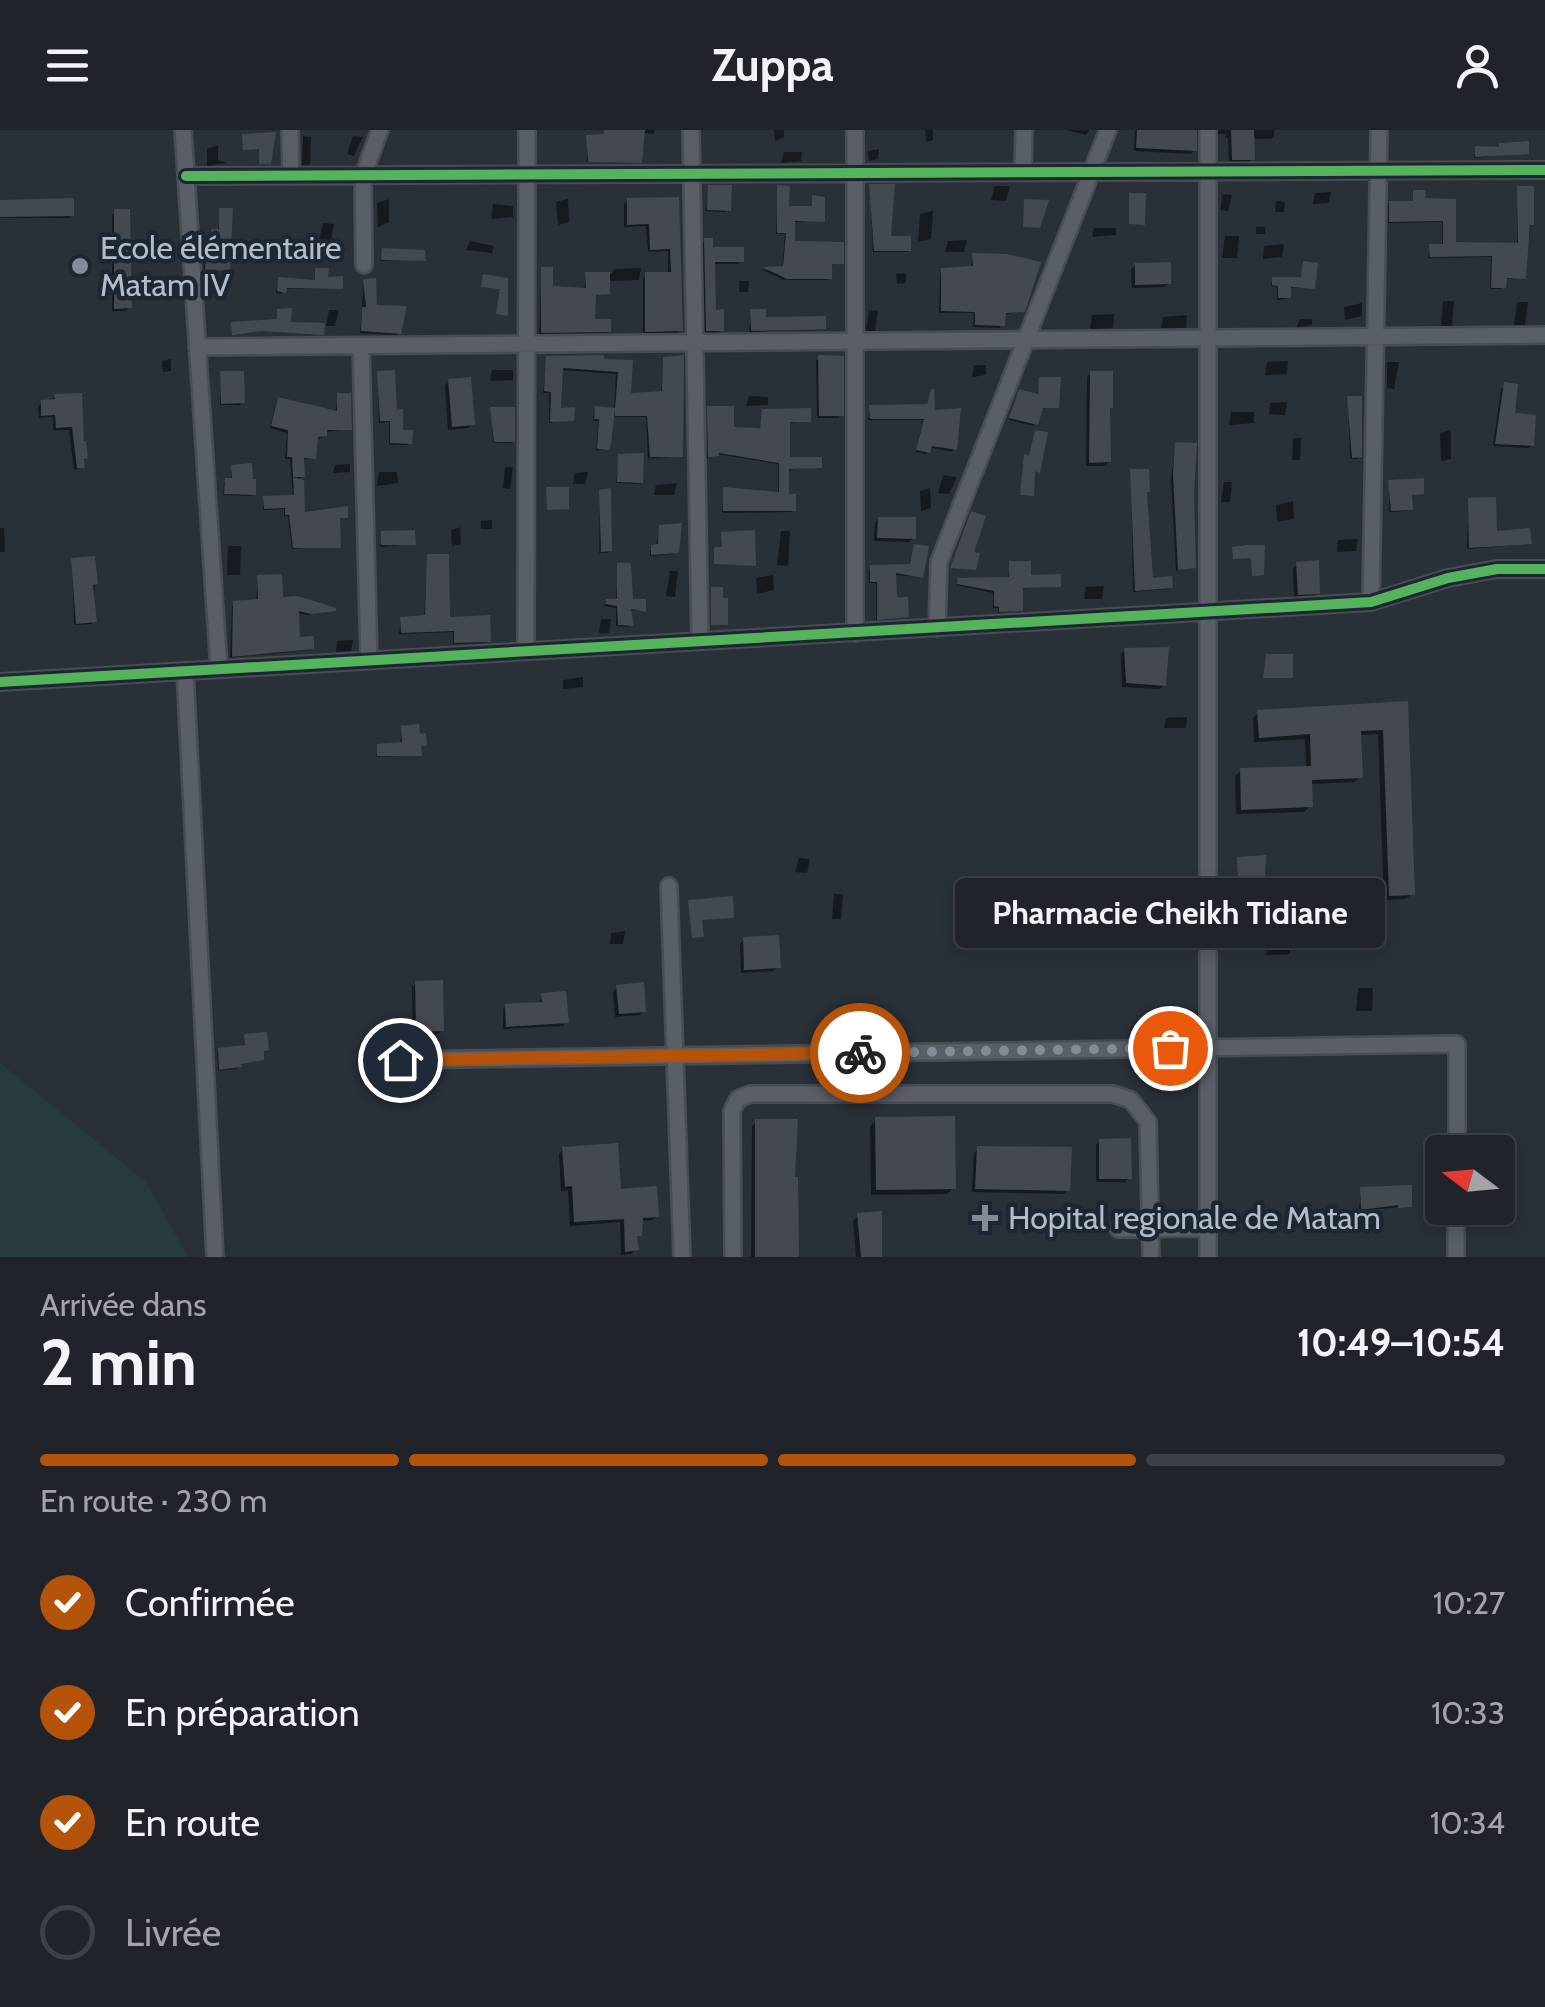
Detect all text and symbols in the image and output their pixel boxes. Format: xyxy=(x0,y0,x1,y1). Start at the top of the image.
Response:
icon: menu xyxy=(40,38,95,93)
text: Zuppa xyxy=(711,38,834,92)
icon: person xyxy=(1450,38,1505,93)
place label: Ecole élémentaire Matam IV xyxy=(100,228,341,304)
marker: Ecole élémentaire Matam IV xyxy=(69,255,91,277)
callout: Pharmacie Cheikh Tidiane xyxy=(955,878,1385,948)
text: Pharmacie Cheikh Tidiane xyxy=(992,893,1348,932)
courier xyxy=(810,1003,910,1103)
pin xyxy=(1128,1006,1213,1091)
pin xyxy=(358,1018,443,1103)
icon: bag xyxy=(1143,1021,1198,1076)
icon: bike xyxy=(833,1026,888,1081)
icon: home xyxy=(373,1033,428,1088)
north arrow xyxy=(1425,1135,1515,1225)
map controls xyxy=(1425,1135,1515,1225)
place label: Hopital regionale de Matam xyxy=(1008,1198,1381,1237)
marker: Hopital regionale de Matam xyxy=(972,1205,998,1231)
text: Arrivée dans xyxy=(40,1285,206,1324)
text: 10:49–10:54 xyxy=(1297,1319,1505,1366)
text: 2 min xyxy=(40,1322,197,1401)
text: En route · 230 m xyxy=(40,1481,267,1520)
icon: check xyxy=(40,1575,95,1630)
text: Confirmée xyxy=(125,1579,295,1626)
text: 10:27 xyxy=(1433,1583,1505,1622)
icon: check xyxy=(40,1685,95,1740)
text: En préparation xyxy=(125,1689,360,1736)
text: 10:33 xyxy=(1431,1693,1505,1732)
icon: check xyxy=(40,1795,95,1850)
text: En route xyxy=(125,1799,260,1846)
text: 10:34 xyxy=(1430,1803,1505,1842)
text: Livrée xyxy=(125,1909,221,1956)

